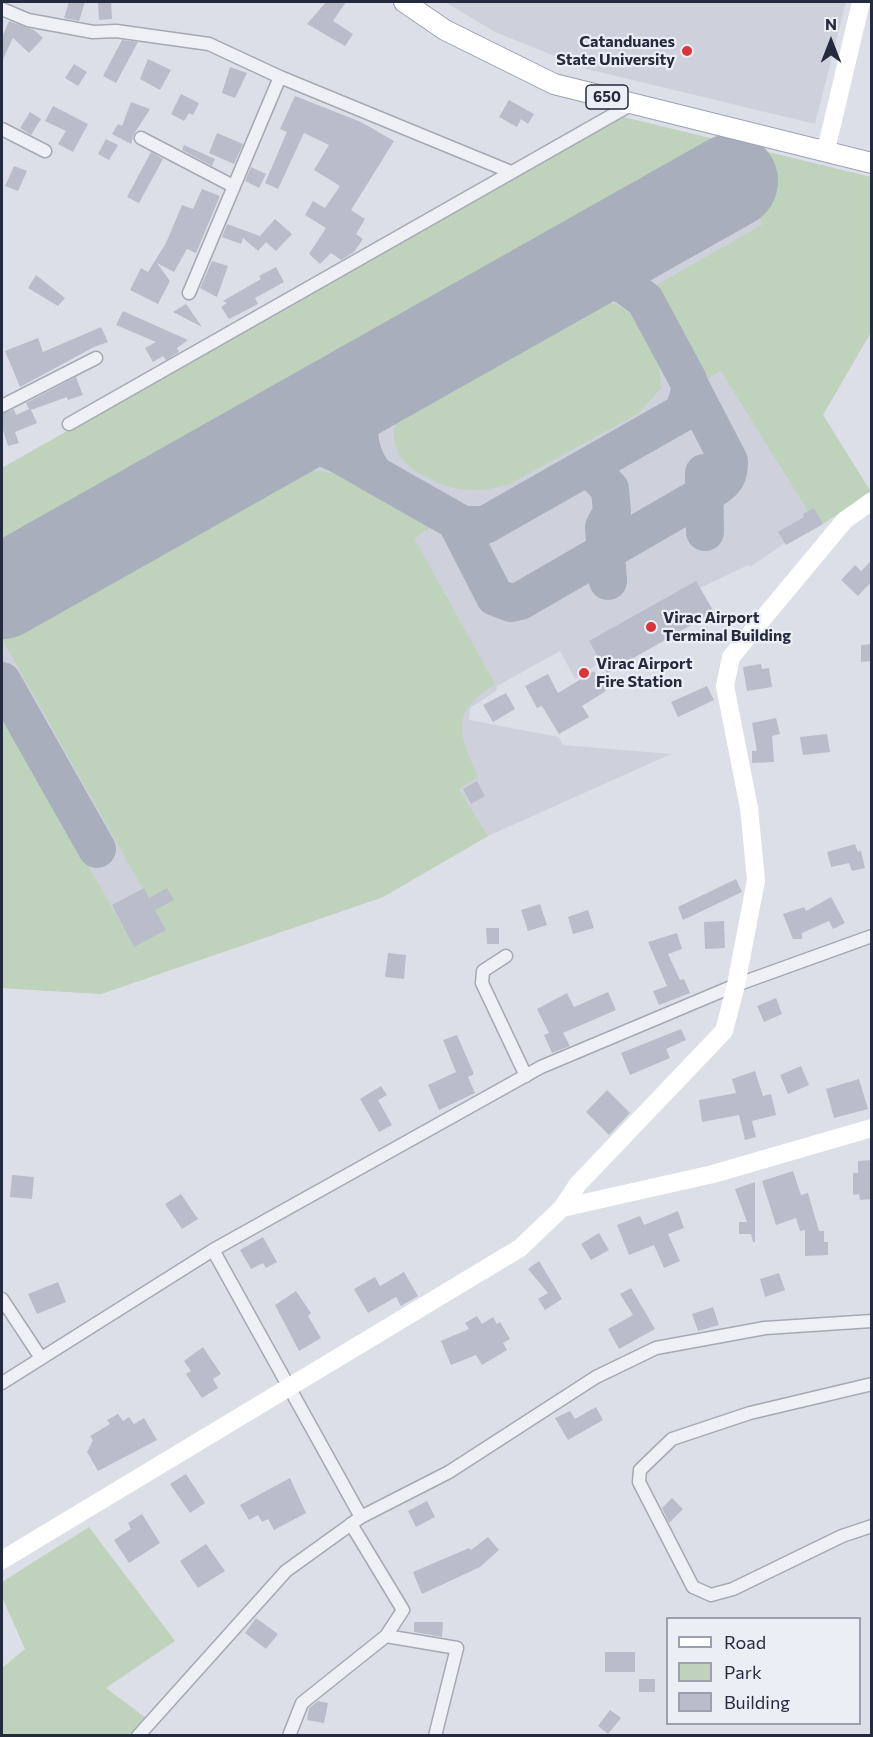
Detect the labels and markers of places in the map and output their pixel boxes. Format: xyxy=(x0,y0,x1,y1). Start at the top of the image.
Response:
place label: Catanduanes State University xyxy=(556,32,675,70)
marker: Catanduanes State University xyxy=(680,44,694,58)
place label: Virac Airport Terminal Building xyxy=(663,608,791,646)
marker: Virac Airport Terminal Building xyxy=(644,620,658,634)
place label: Virac Airport Fire Station xyxy=(596,654,692,692)
marker: Virac Airport Fire Station xyxy=(577,666,591,680)

